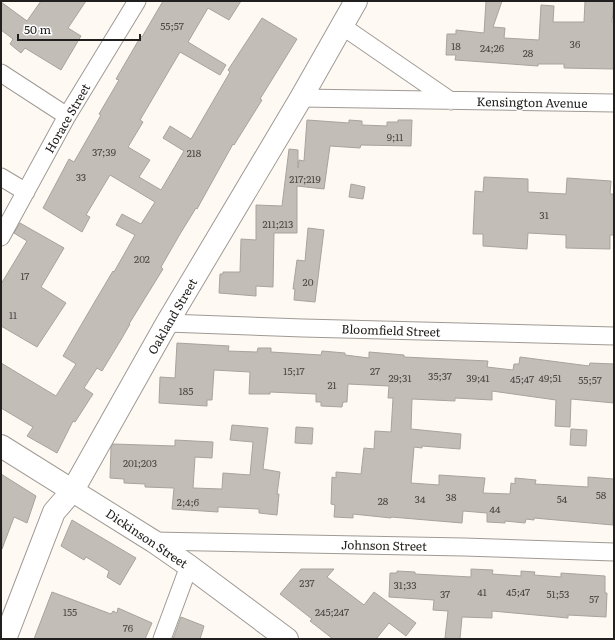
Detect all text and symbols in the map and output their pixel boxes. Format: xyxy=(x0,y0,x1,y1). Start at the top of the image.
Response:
scale bar xyxy=(18,16,140,42)
house number: 55;57 xyxy=(160,18,184,33)
text: 50 m xyxy=(24,20,51,38)
house number: 36 xyxy=(570,36,581,51)
house number: 18 xyxy=(451,38,461,53)
house number: 24;26 xyxy=(480,40,505,55)
house number: 28 xyxy=(523,45,534,60)
street label: Horace Street xyxy=(40,80,94,156)
street label: Kensington Avenue xyxy=(476,92,588,112)
house number: 9;11 xyxy=(387,129,403,144)
house number: 37;39 xyxy=(92,144,116,159)
house number: 218 xyxy=(187,145,202,160)
house number: 33 xyxy=(76,169,86,184)
house number: 217;219 xyxy=(289,171,321,186)
house number: 31 xyxy=(539,207,549,222)
house number: 211;213 xyxy=(263,216,293,231)
house number: 202 xyxy=(134,251,150,266)
house number: 17 xyxy=(21,268,29,283)
street label: Oakland Street xyxy=(143,274,201,357)
house number: 20 xyxy=(303,274,314,289)
house number: 11 xyxy=(9,307,17,322)
street label: Bloomfield Street xyxy=(341,319,441,341)
house number: 15;17 xyxy=(283,363,305,378)
house number: 27 xyxy=(370,363,380,378)
house number: 35;37 xyxy=(428,368,452,383)
house number: 29;31 xyxy=(389,370,411,385)
house number: 39;41 xyxy=(466,370,490,385)
house number: 49;51 xyxy=(538,370,562,385)
house number: 45;47 xyxy=(510,371,534,386)
house number: 55;57 xyxy=(578,372,602,387)
house number: 21 xyxy=(327,377,337,392)
house number: 185 xyxy=(179,383,193,398)
house number: 201;203 xyxy=(123,455,157,470)
house number: 58 xyxy=(596,487,607,502)
house number: 38 xyxy=(446,489,457,504)
house number: 34 xyxy=(415,491,426,506)
house number: 54 xyxy=(557,491,568,506)
house number: 28 xyxy=(378,493,389,508)
house number: 2;4;6 xyxy=(177,494,200,509)
house number: 44 xyxy=(489,501,501,516)
street label: Dickinson Street xyxy=(102,504,192,572)
street label: Johnson Street xyxy=(341,535,427,555)
house number: 237 xyxy=(299,575,315,590)
house number: 31;33 xyxy=(393,577,417,592)
house number: 41 xyxy=(477,584,487,599)
house number: 45;47 xyxy=(506,584,530,599)
house number: 37 xyxy=(440,586,450,601)
house number: 51;53 xyxy=(547,586,569,601)
house number: 57 xyxy=(589,591,599,606)
house number: 155 xyxy=(63,604,77,619)
house number: 245;247 xyxy=(315,604,349,619)
house number: 76 xyxy=(123,620,134,635)

